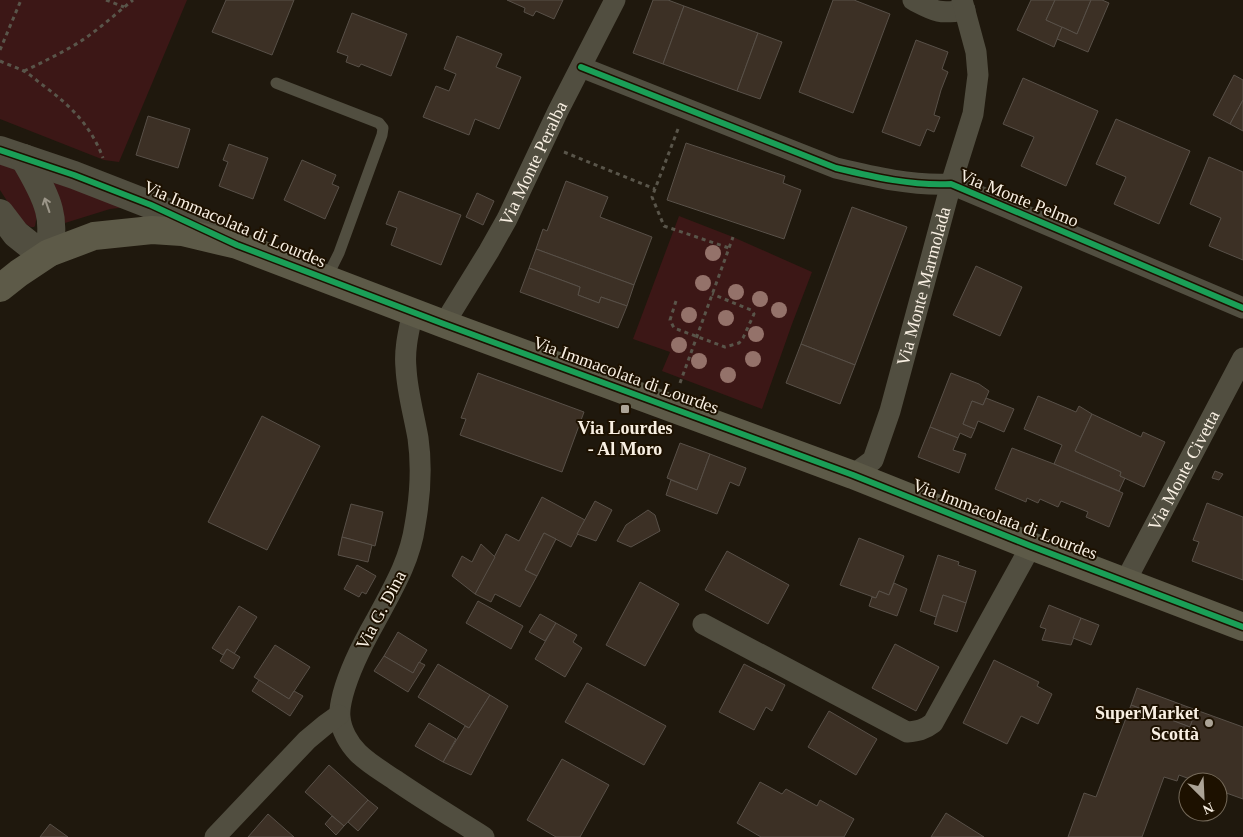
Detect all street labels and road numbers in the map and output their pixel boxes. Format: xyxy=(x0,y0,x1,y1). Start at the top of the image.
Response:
street label: Via Monte Peralba xyxy=(495,98,571,229)
street label: Via Monte Pelmo xyxy=(956,165,1082,231)
street label: Via Immacolata di Lourdes xyxy=(141,176,329,272)
street label: Via Monte Marmolada xyxy=(893,204,954,368)
street label: Via Immacolata di Lourdes xyxy=(530,332,722,418)
street label: Via Monte Civetta xyxy=(1144,407,1224,534)
street label: Via Immacolata di Lourdes xyxy=(910,474,1100,564)
street label: Via G. Dina xyxy=(352,567,410,653)

